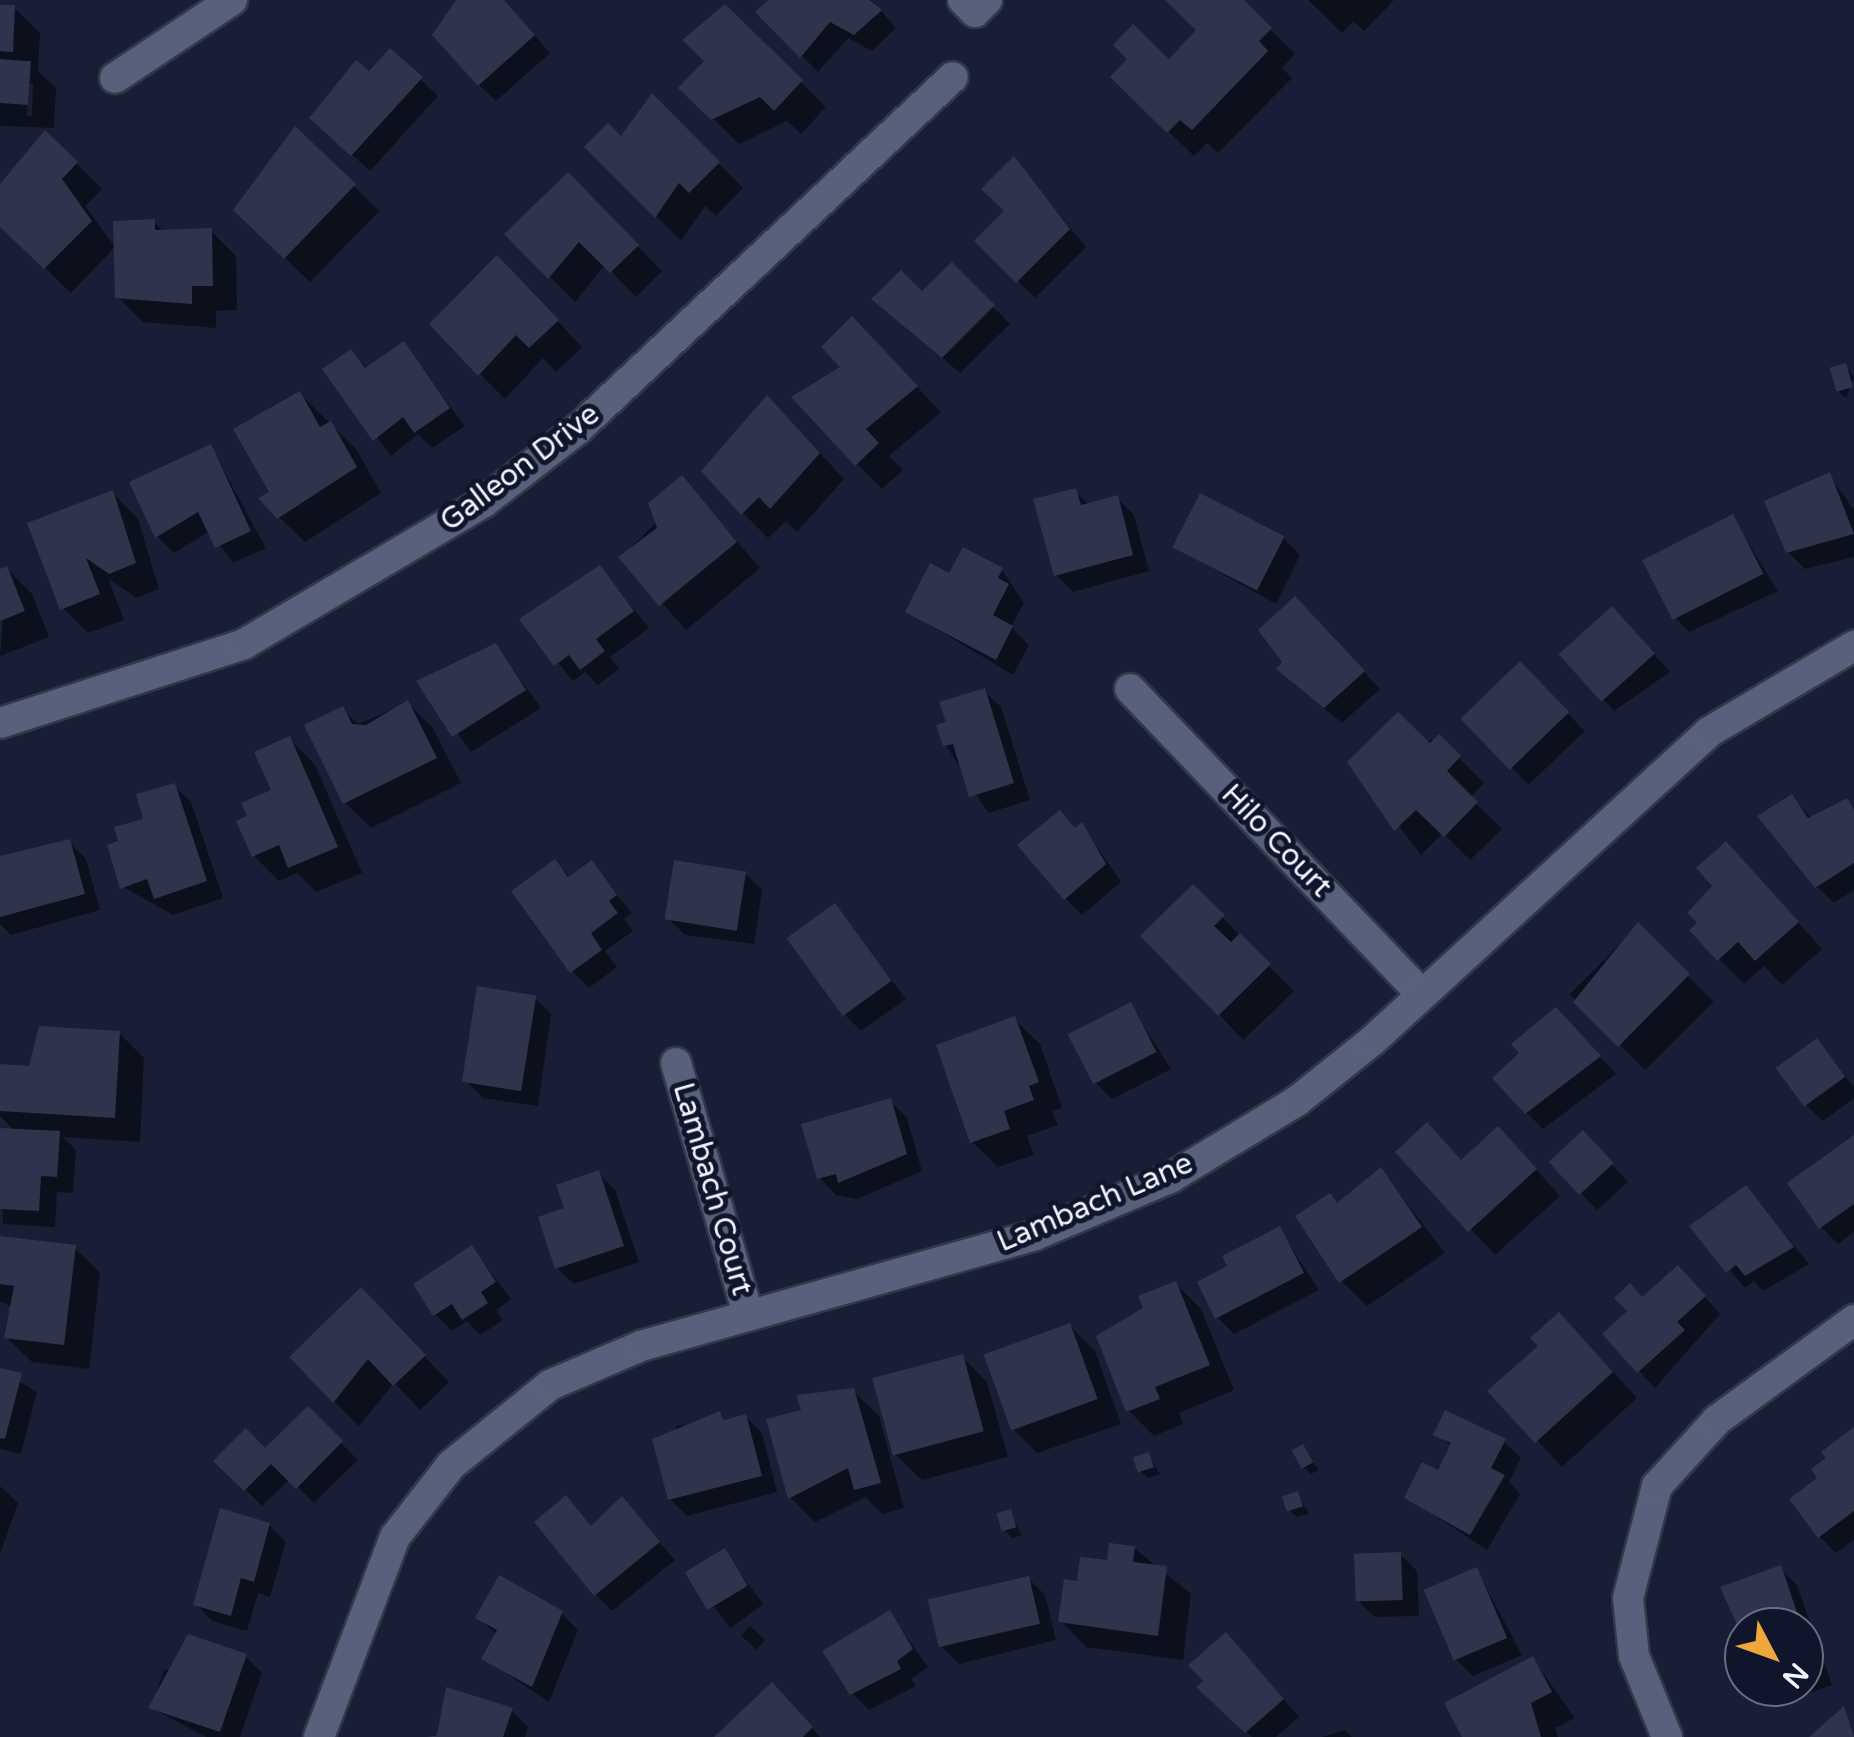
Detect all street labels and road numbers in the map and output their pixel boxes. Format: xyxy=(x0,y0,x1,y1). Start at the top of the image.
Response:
street label: Galleon Drive xyxy=(433,397,607,539)
street label: Hilo Court xyxy=(1213,777,1339,905)
street label: Lambach Court xyxy=(664,1079,760,1299)
street label: Lambach Lane xyxy=(992,1146,1198,1260)

